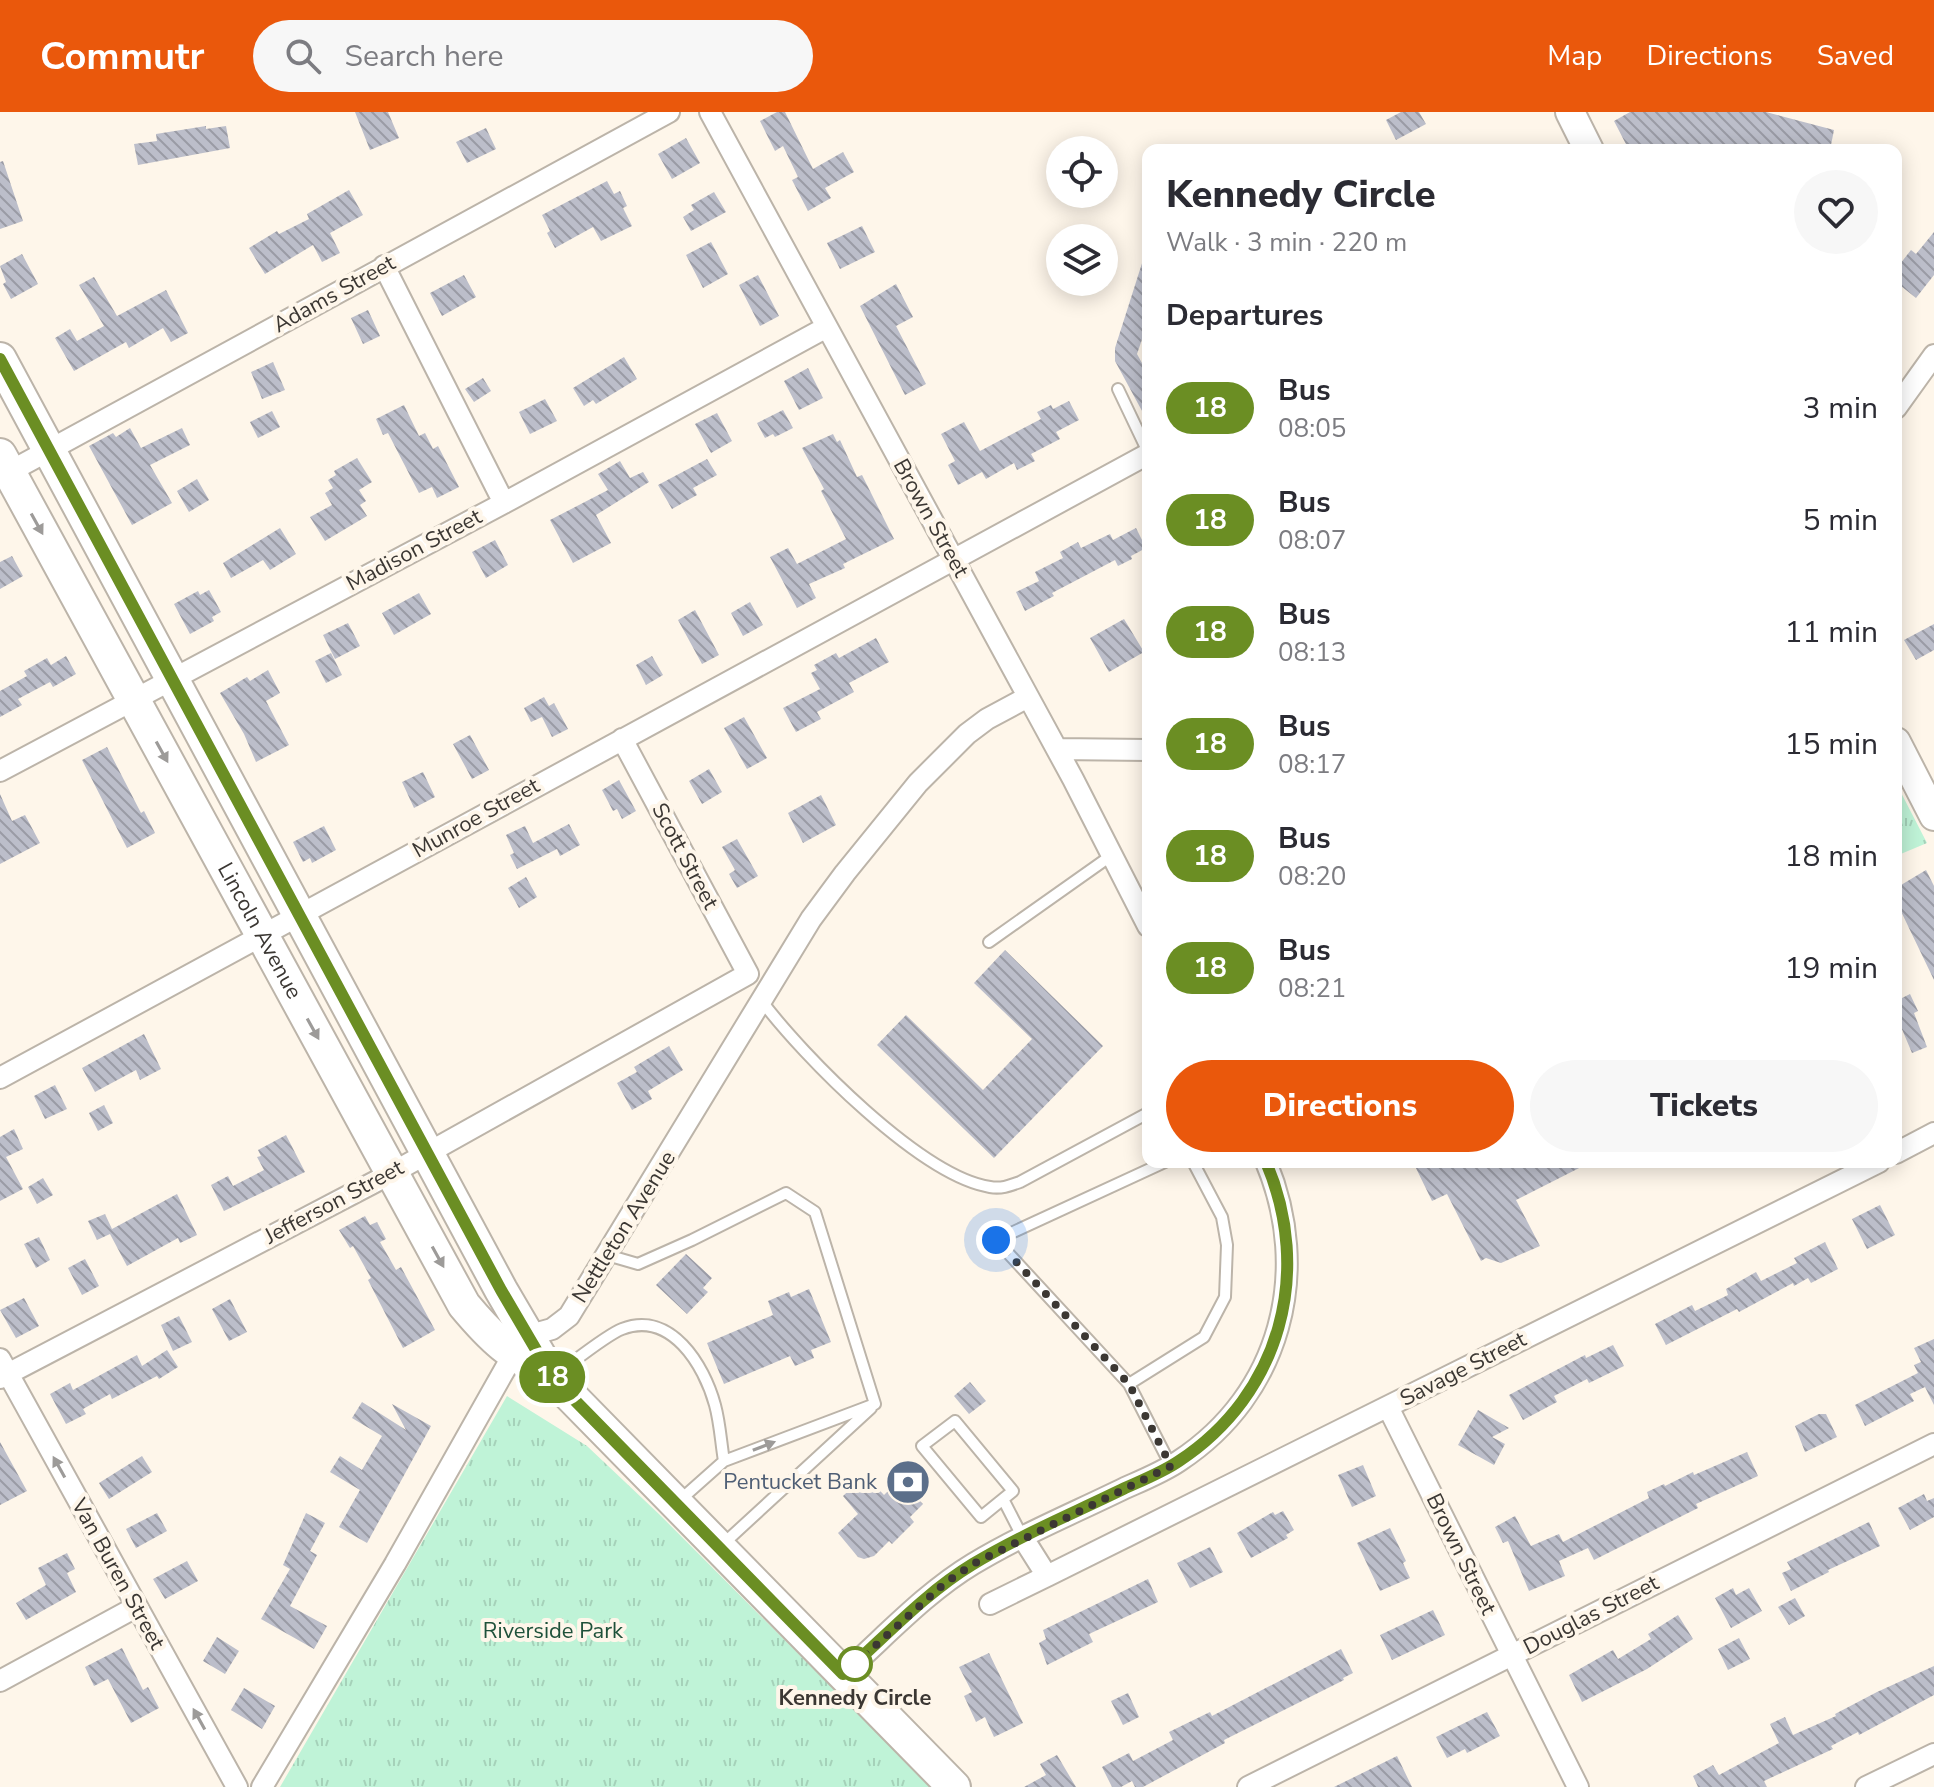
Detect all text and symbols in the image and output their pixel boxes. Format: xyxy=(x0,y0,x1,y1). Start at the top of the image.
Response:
search box xyxy=(253,20,813,92)
text: Commutr xyxy=(40,31,205,82)
icon: search xyxy=(281,34,325,78)
text: Search here xyxy=(345,36,504,77)
text: Map xyxy=(1547,37,1602,75)
text: Directions xyxy=(1646,37,1773,75)
text: Saved xyxy=(1817,37,1894,75)
map controls xyxy=(1046,136,1118,296)
button: locate xyxy=(1046,136,1118,208)
text: Kennedy Circle xyxy=(1166,169,1436,220)
button: heart xyxy=(1794,170,1878,254)
button: layers xyxy=(1046,224,1118,296)
text: Walk · 3 min · 220 m xyxy=(1166,225,1407,260)
street label: Adams Street xyxy=(267,248,401,340)
text: Departures xyxy=(1166,295,1323,336)
text: Bus xyxy=(1278,370,1331,411)
text: 3 min xyxy=(1803,388,1878,429)
text: 18 xyxy=(1193,389,1227,427)
text: 08:05 xyxy=(1278,411,1346,446)
street label: Brown Street xyxy=(886,453,976,583)
text: Bus xyxy=(1278,482,1331,523)
text: 5 min xyxy=(1803,500,1878,541)
text: 18 xyxy=(1193,501,1227,539)
street label: Madison Street xyxy=(341,502,487,598)
one-way arrow xyxy=(31,512,44,535)
text: 08:07 xyxy=(1278,523,1346,558)
text: Bus xyxy=(1278,594,1331,635)
text: 11 min xyxy=(1785,612,1878,653)
text: 18 xyxy=(1193,613,1227,651)
text: 08:13 xyxy=(1278,635,1346,670)
text: Bus xyxy=(1278,706,1331,747)
text: 15 min xyxy=(1785,724,1878,765)
text: 18 xyxy=(1193,725,1227,763)
one-way arrow xyxy=(155,741,169,763)
text: 08:17 xyxy=(1278,747,1346,782)
street label: Munroe Street xyxy=(407,771,545,865)
street label: Scott Street xyxy=(644,798,726,915)
text: Bus xyxy=(1278,818,1331,859)
text: 18 min xyxy=(1785,836,1878,877)
text: 18 xyxy=(1193,837,1227,875)
street label: Lincoln Avenue xyxy=(210,857,309,1004)
text: 08:20 xyxy=(1278,859,1346,894)
text: Bus xyxy=(1278,930,1331,971)
text: 19 min xyxy=(1785,948,1878,989)
text: 18 xyxy=(1193,949,1227,987)
text: 08:21 xyxy=(1278,971,1346,1006)
one-way arrow xyxy=(307,1018,320,1041)
button: Directions xyxy=(1166,1060,1514,1152)
button: Tickets xyxy=(1530,1060,1878,1152)
street label: Nettleton Avenue xyxy=(565,1145,683,1309)
street label: Jefferson Street xyxy=(258,1153,409,1252)
your location xyxy=(976,1220,1016,1260)
one-way arrow xyxy=(431,1246,445,1269)
street label: Savage Street xyxy=(1395,1324,1532,1414)
line badge: 18 xyxy=(516,1351,588,1403)
text: 18 xyxy=(535,1358,569,1396)
one-way arrow xyxy=(752,1439,776,1452)
one-way arrow xyxy=(52,1456,66,1479)
bank icon: Pentucket Bank xyxy=(884,1458,932,1506)
place label: Pentucket Bank xyxy=(723,1467,878,1497)
street label: Brown Street xyxy=(1419,1488,1503,1620)
street label: Van Buren Street xyxy=(64,1492,172,1655)
street label: Douglas Street xyxy=(1518,1568,1664,1662)
park label: Riverside Park xyxy=(483,1616,624,1646)
marker: Kennedy Circle xyxy=(838,1647,872,1681)
place label: Kennedy Circle xyxy=(779,1683,931,1713)
one-way arrow xyxy=(192,1708,206,1730)

